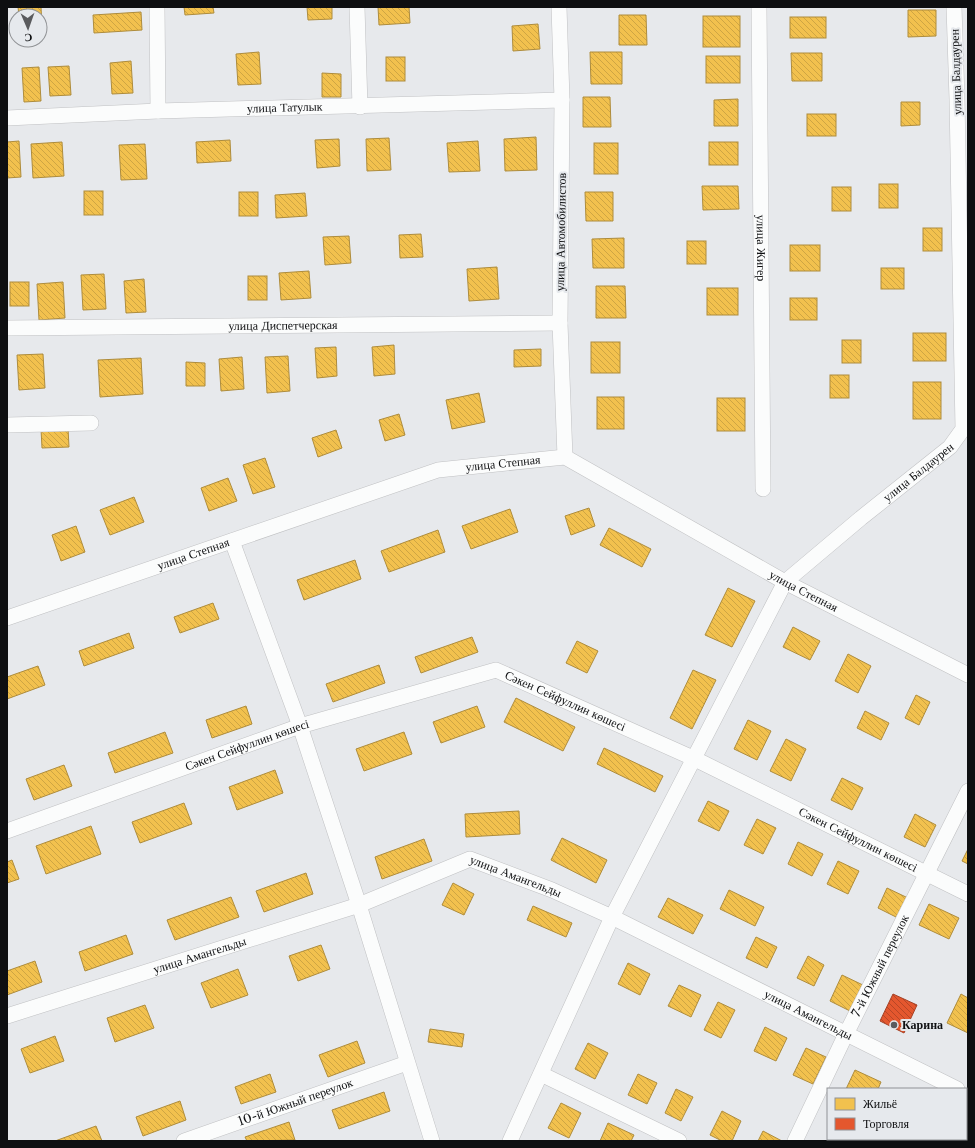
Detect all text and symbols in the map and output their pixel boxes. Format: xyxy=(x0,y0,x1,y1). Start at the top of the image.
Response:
north arrow xyxy=(8,8,48,48)
street label: улица Балдаурен xyxy=(946,28,964,115)
text: С xyxy=(24,31,33,45)
street label: улица Татулык xyxy=(247,99,323,116)
street label: улица Автомобилистов xyxy=(552,172,569,291)
street label: улица Жигер xyxy=(754,215,769,281)
street label: улица Диспетчерская xyxy=(228,317,338,333)
street label: улица Балдаурен xyxy=(880,439,957,504)
street label: улица Степная xyxy=(465,452,542,474)
street label: улица Степная xyxy=(155,534,232,573)
street label: улица Степная xyxy=(767,567,841,615)
street label: Сәкен Сейфуллин көшесі xyxy=(503,667,629,734)
street label: Сәкен Сейфуллин көшесі xyxy=(183,716,311,774)
street label: Сәкен Сейфуллин көшесі xyxy=(796,804,921,875)
street label: улица Амангельды xyxy=(468,852,564,900)
street label: 7-й Южный переулок xyxy=(848,912,912,1019)
street label: улица Амангельды xyxy=(151,933,248,976)
street label: улица Амангельды xyxy=(762,986,855,1043)
place label: Карина xyxy=(902,1017,943,1032)
marker: Карина xyxy=(889,1020,899,1030)
street label: 10-й Южный переулок xyxy=(236,1075,355,1129)
legend xyxy=(827,1088,967,1140)
text: Жильё xyxy=(863,1096,897,1111)
text: Торговля xyxy=(863,1116,910,1131)

